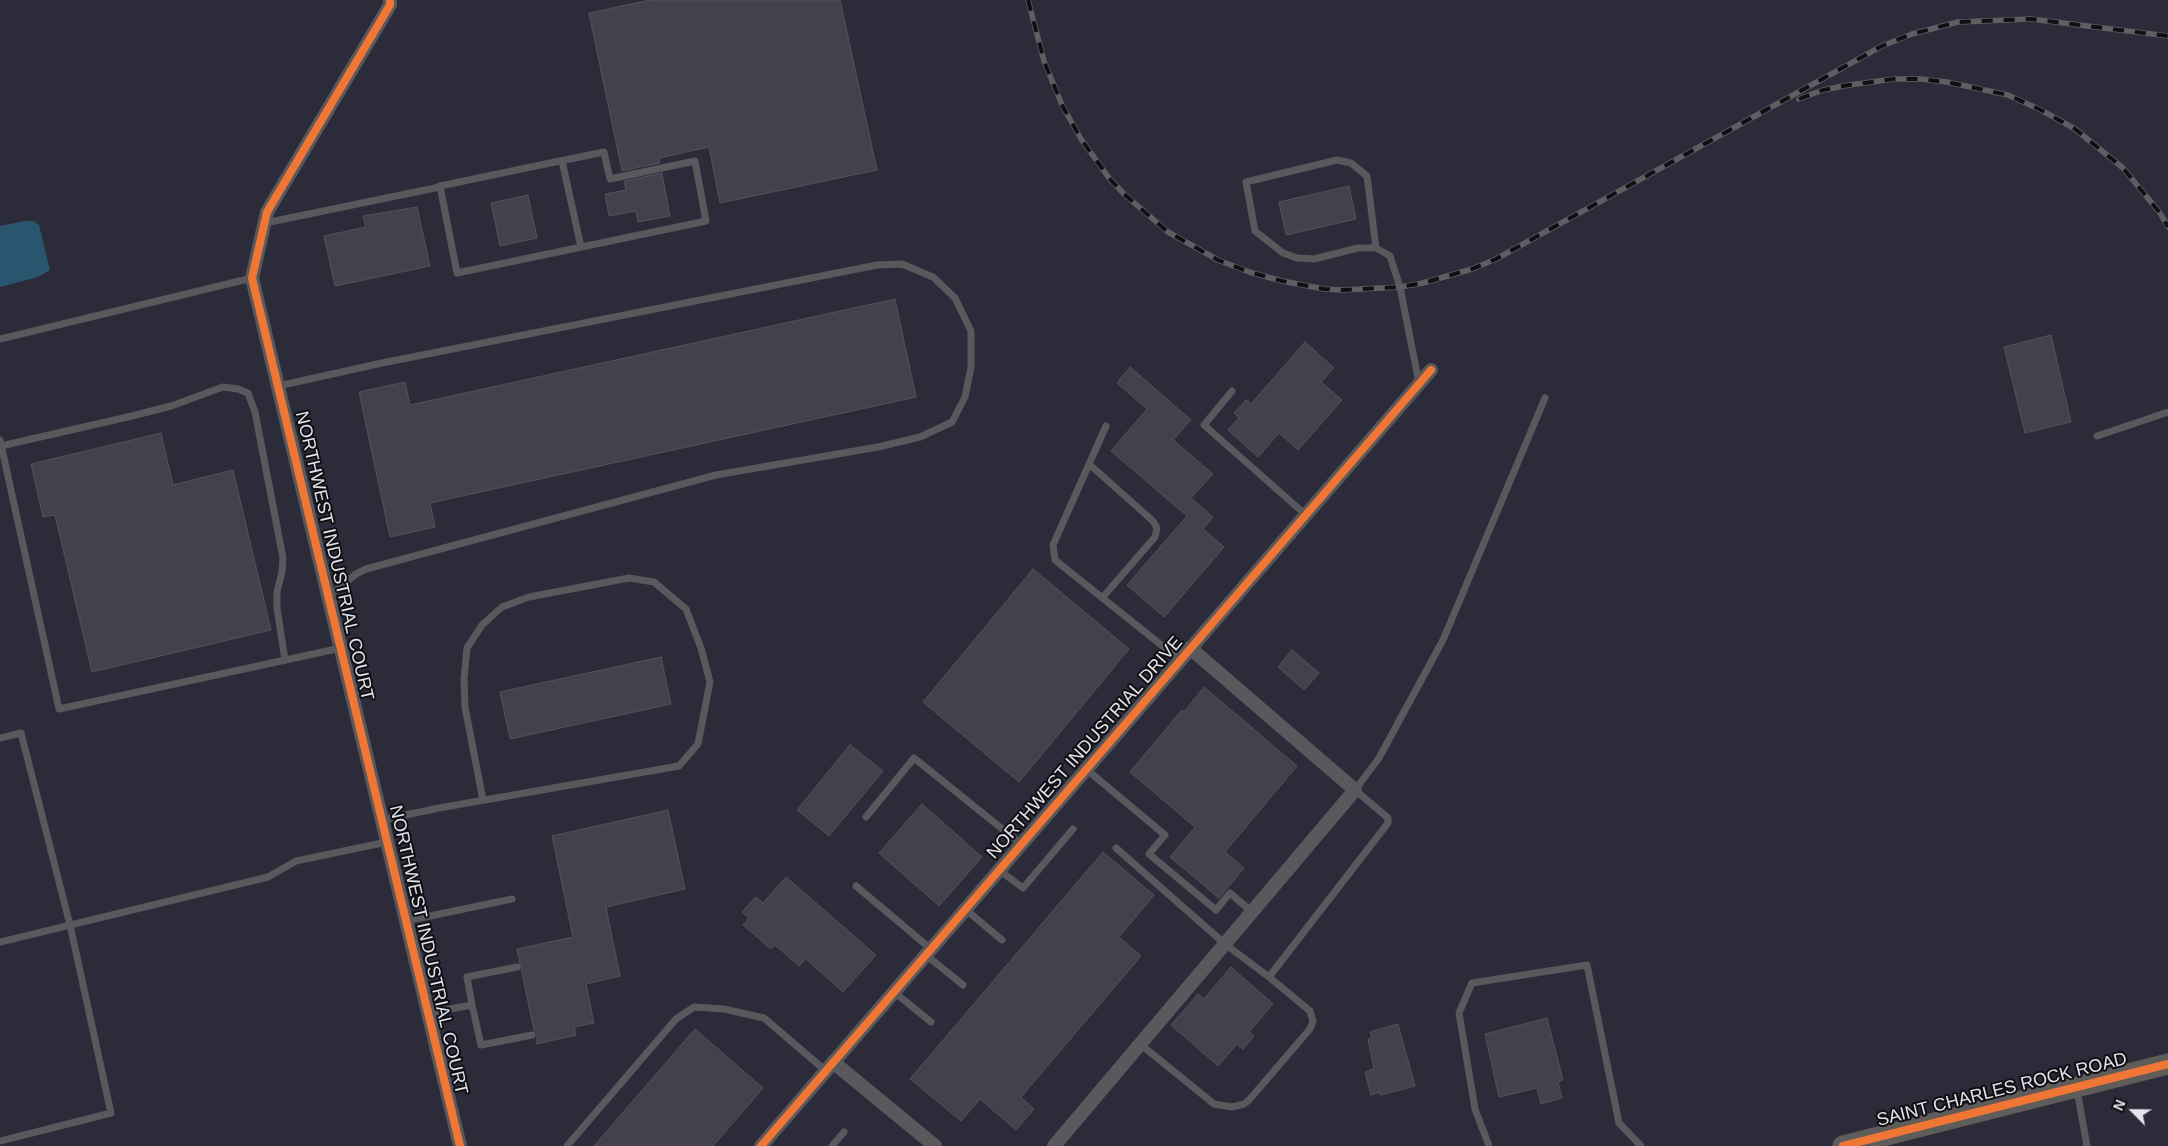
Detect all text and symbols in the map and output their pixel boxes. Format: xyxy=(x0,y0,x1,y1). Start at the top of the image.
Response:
street label: NORTHWEST INDUSTRIAL COURT xyxy=(290,409,378,703)
street label: NORTHWEST INDUSTRIAL DRIVE xyxy=(982,632,1188,864)
street label: NORTHWEST INDUSTRIAL COURT xyxy=(384,803,472,1097)
street label: SAINT CHARLES ROCK ROAD xyxy=(1875,1048,2129,1132)
north arrow xyxy=(2108,1086,2158,1136)

